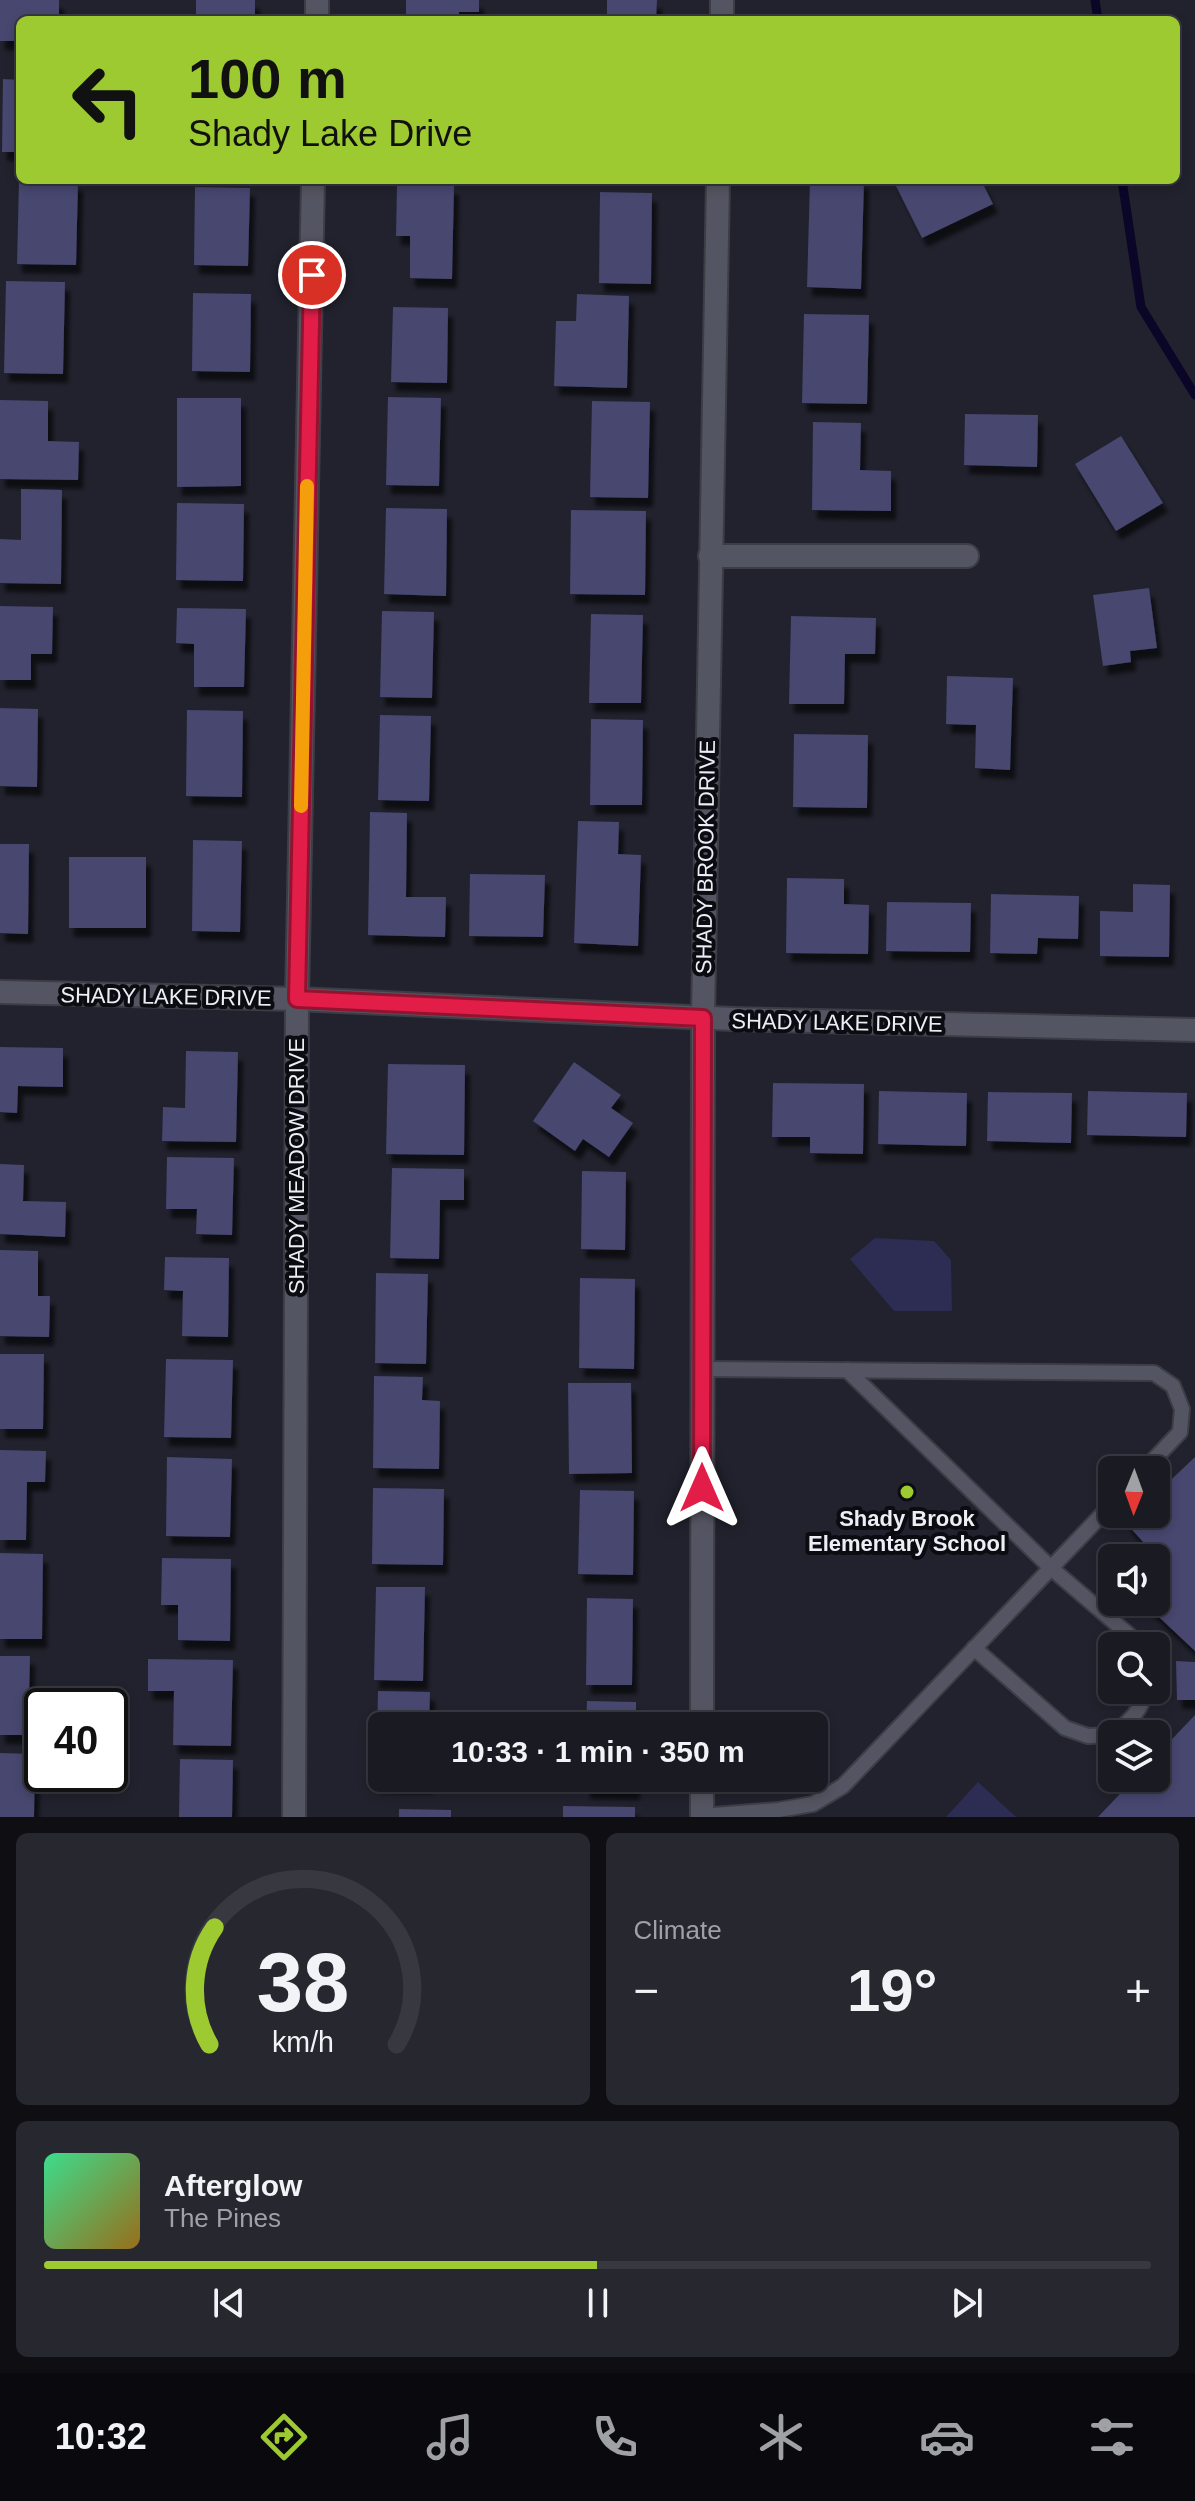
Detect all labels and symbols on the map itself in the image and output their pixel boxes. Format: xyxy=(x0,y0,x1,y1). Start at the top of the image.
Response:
pin xyxy=(278,241,346,309)
street label: SHADY BROOK DRIVE xyxy=(691,740,720,974)
street label: SHADY LAKE DRIVE xyxy=(60,982,272,1011)
street label: SHADY LAKE DRIVE xyxy=(731,1008,943,1037)
street label: SHADY MEADOW DRIVE xyxy=(284,1038,309,1294)
position arrow xyxy=(660,1446,744,1530)
north arrow xyxy=(1098,1456,1170,1528)
marker: Shady Brook Elementary School xyxy=(898,1483,916,1501)
place label: Shady Brook Elementary School xyxy=(808,1506,1006,1556)
speed limit sign: 40 xyxy=(24,1688,128,1792)

